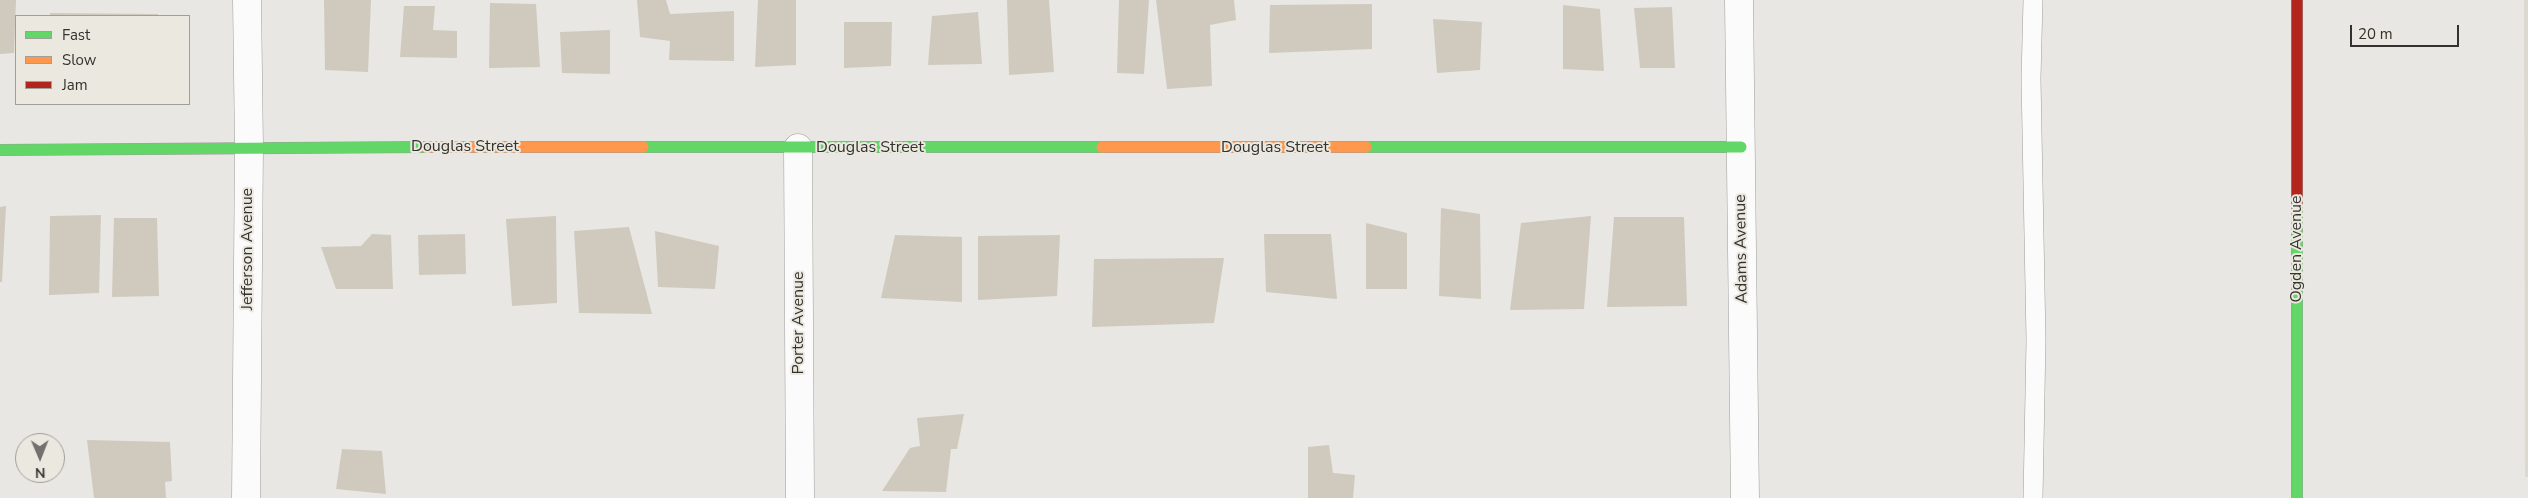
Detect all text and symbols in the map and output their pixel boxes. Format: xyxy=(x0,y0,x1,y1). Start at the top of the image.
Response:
legend xyxy=(15,15,190,105)
scale bar xyxy=(2353,15,2462,47)
text: 20 m xyxy=(2358,24,2393,44)
text: Fast xyxy=(62,25,90,45)
text: Slow xyxy=(62,50,96,70)
text: Jam xyxy=(62,75,88,95)
street label: Douglas Street xyxy=(411,137,519,157)
street label: Douglas Street xyxy=(816,138,924,158)
street label: Douglas Street xyxy=(1221,138,1329,158)
street label: Jefferson Avenue xyxy=(238,188,258,310)
street label: Adams Avenue xyxy=(1731,194,1753,304)
street label: Ogden Avenue xyxy=(2287,195,2307,303)
street label: Porter Avenue xyxy=(789,271,809,375)
north arrow xyxy=(15,433,65,483)
text: N xyxy=(35,463,46,482)

